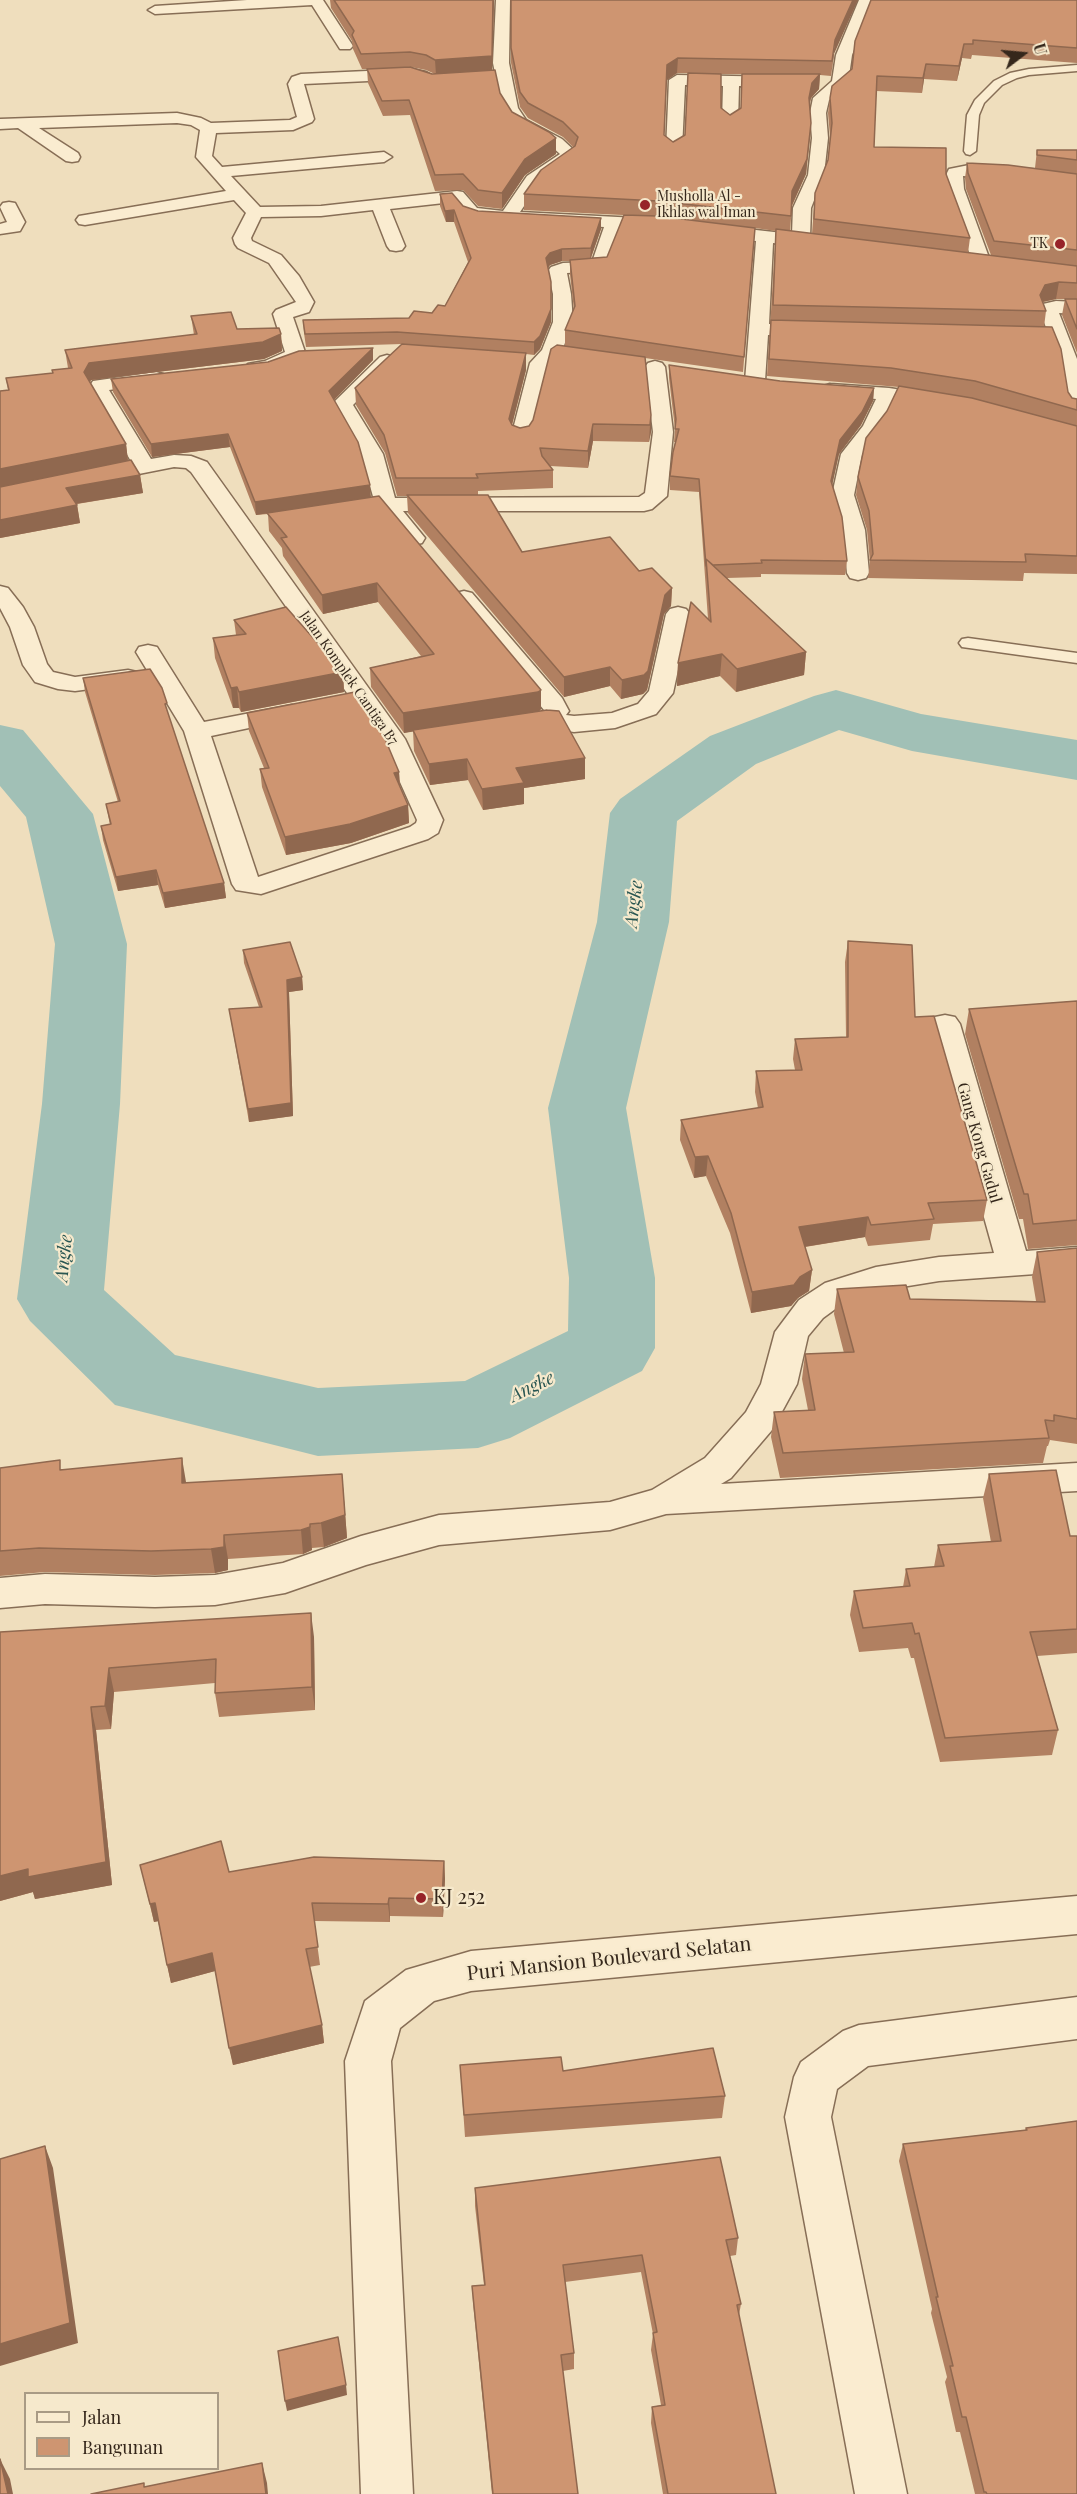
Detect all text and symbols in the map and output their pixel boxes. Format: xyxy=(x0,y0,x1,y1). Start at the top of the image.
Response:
north arrow xyxy=(993,24,1053,84)
text: U xyxy=(1029,41,1052,57)
place label: Musholla Al - Ikhlas wal Iman xyxy=(657,189,756,222)
marker: Musholla Al - Ikhlas wal Iman xyxy=(638,198,652,212)
place label: TK xyxy=(1030,236,1048,252)
marker: TK xyxy=(1053,237,1067,251)
street label: Jalan Komplek Cantiga B7 xyxy=(296,608,402,748)
water label: Angke xyxy=(620,879,648,929)
street label: Gang Kong Gadul xyxy=(953,1081,1005,1205)
water label: Angke xyxy=(51,1234,77,1282)
water label: Angke xyxy=(506,1367,558,1407)
place label: KJ 252 xyxy=(433,1886,485,1910)
marker: KJ 252 xyxy=(414,1891,428,1905)
street label: Puri Mansion Boulevard Selatan xyxy=(466,1932,752,1986)
legend xyxy=(24,2392,219,2470)
text: Jalan xyxy=(82,2405,121,2429)
text: Bangunan xyxy=(82,2435,163,2459)

